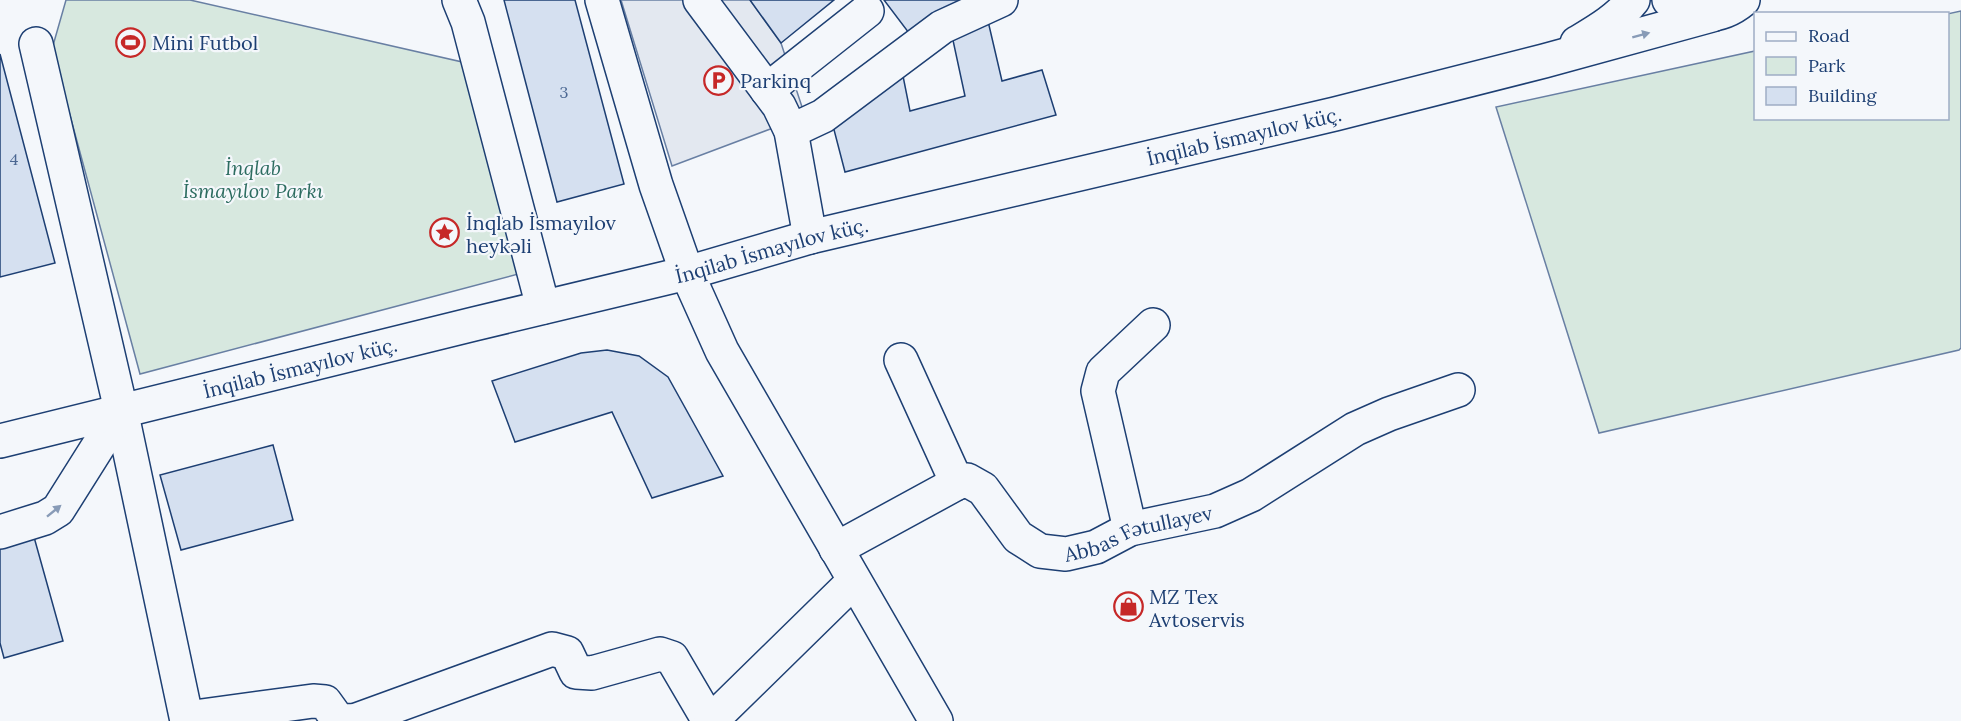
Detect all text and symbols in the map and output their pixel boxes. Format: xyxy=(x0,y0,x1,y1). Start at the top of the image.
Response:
legend xyxy=(1754,12,1949,120)
text: Road xyxy=(1808,24,1850,47)
sports icon: Mini Futbol xyxy=(115,26,147,58)
place label: Mini Futbol xyxy=(152,30,258,55)
one-way arrow xyxy=(1632,30,1650,39)
text: Park xyxy=(1808,54,1846,77)
parking icon: Parkinq xyxy=(703,64,735,96)
place label: Parkinq xyxy=(740,68,811,93)
house number: 3 xyxy=(560,82,569,102)
text: Building xyxy=(1808,84,1878,107)
street label: İnqilab İsmayılov küç. xyxy=(1144,100,1344,170)
house number: 4 xyxy=(10,149,19,169)
park label: İnqlab İsmayılov Parkı xyxy=(183,155,324,203)
place label: İnqlab İsmayılov heykəli xyxy=(466,210,617,258)
street label: İnqilab İsmayılov küç. xyxy=(673,211,871,288)
place icon: İnqlab İsmayılov heykəli xyxy=(429,217,461,249)
street label: İnqilab İsmayılov küç. xyxy=(200,331,400,403)
street label: Abbas Fətullayev xyxy=(1061,499,1215,567)
one-way arrow xyxy=(46,505,62,518)
place label: MZ Tex Avtoservis xyxy=(1148,584,1245,632)
shop icon: MZ Tex Avtoservis xyxy=(1112,591,1144,623)

